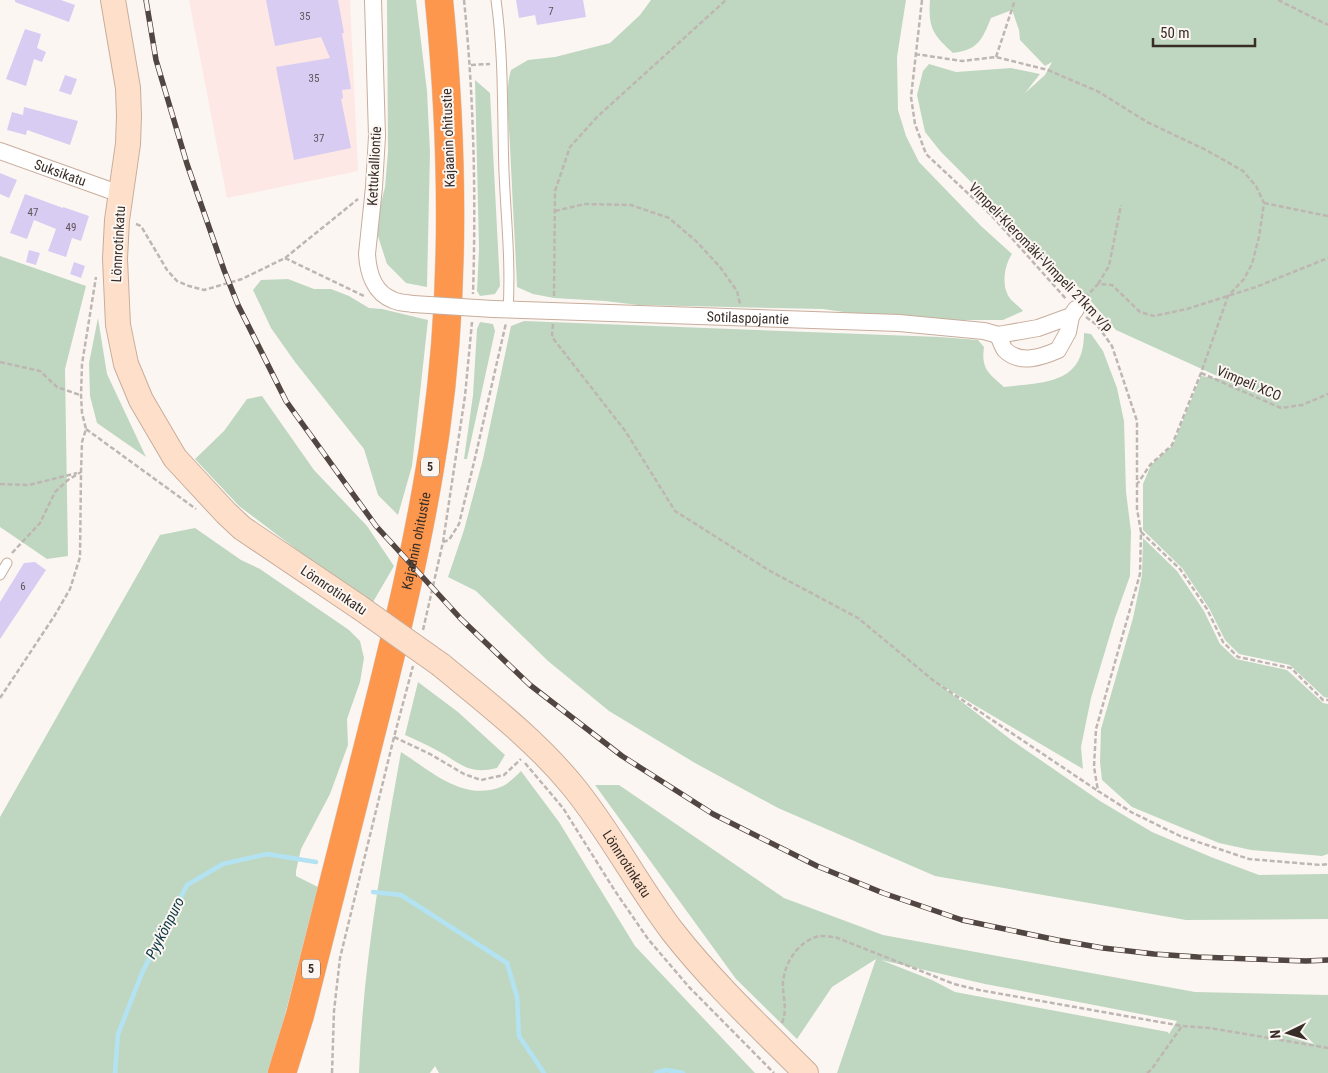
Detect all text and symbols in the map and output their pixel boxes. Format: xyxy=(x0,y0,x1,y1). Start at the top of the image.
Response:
house number: 7 xyxy=(548,5,554,18)
house number: 35 xyxy=(300,10,310,23)
scale bar xyxy=(1153,15,1256,47)
text: 50 m xyxy=(1160,24,1190,42)
house number: 35 xyxy=(309,72,319,85)
street label: Kajaanin ohitustie xyxy=(438,88,458,188)
street label: Kettukalliontie xyxy=(364,125,384,206)
house number: 37 xyxy=(314,132,324,145)
street label: Suksikatu xyxy=(32,156,88,189)
street label: Vimpeli-Kieromäki-Vimpeli 21km v/p xyxy=(966,179,1116,335)
street label: Lönnrotinkatu xyxy=(108,205,128,283)
house number: 47 xyxy=(28,206,38,219)
house number: 49 xyxy=(66,221,76,234)
street label: Sotilaspojantie xyxy=(706,308,790,327)
street label: Vimpeli XCO xyxy=(1214,362,1284,404)
road number: 5 xyxy=(421,458,439,477)
street label: Kajaanin ohitustie xyxy=(398,490,434,591)
street label: Lönnrotinkatu xyxy=(298,562,370,618)
house number: 6 xyxy=(20,580,26,593)
street label: Lönnrotinkatu xyxy=(599,827,654,900)
water label: Pyykönpuro xyxy=(142,894,188,962)
road number: 5 xyxy=(302,960,320,979)
north arrow xyxy=(1263,1008,1313,1058)
text: N xyxy=(1267,1029,1283,1039)

